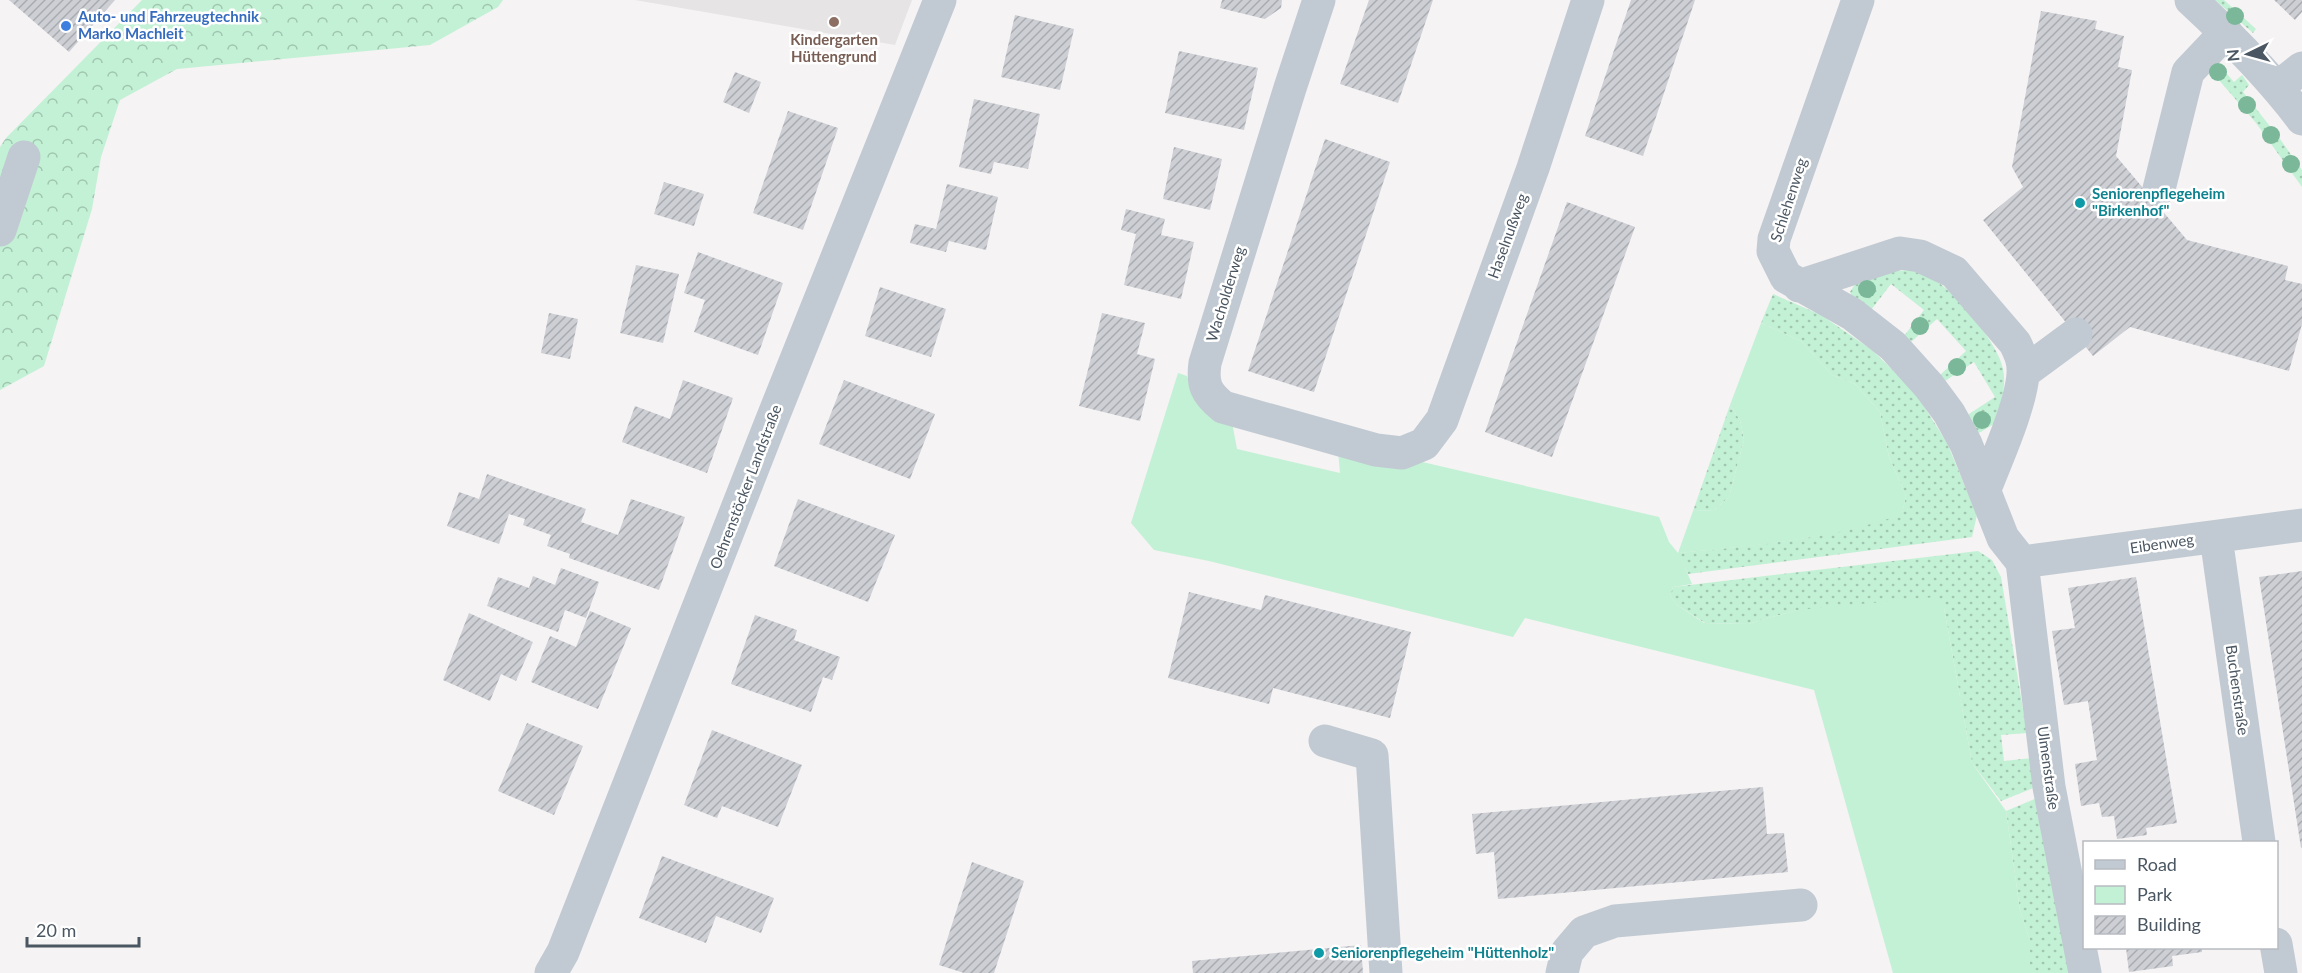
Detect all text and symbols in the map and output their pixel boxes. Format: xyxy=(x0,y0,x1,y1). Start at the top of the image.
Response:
place label: Auto- und Fahrzeugtechnik Marko Machleit xyxy=(77,7,260,42)
marker: Kindergarten Hüttengrund xyxy=(827,15,841,29)
marker: Auto- und Fahrzeugtechnik Marko Machleit xyxy=(59,19,73,33)
north arrow xyxy=(2218,24,2278,84)
place label: Kindergarten Hüttengrund xyxy=(790,30,878,65)
text: N xyxy=(2223,48,2243,62)
street label: Schlehenweg xyxy=(1766,155,1810,244)
place label: Seniorenpflegeheim "Birkenhof" xyxy=(2092,184,2225,219)
street label: Haselnußweg xyxy=(1483,190,1531,281)
marker: Seniorenpflegeheim "Birkenhof" xyxy=(2073,196,2087,210)
street label: Wacholderweg xyxy=(1202,244,1248,344)
street label: Oehrenstöcker Landstraße xyxy=(705,402,785,571)
street label: Eibenweg xyxy=(2129,530,2195,556)
street label: Buchenstraße xyxy=(2223,644,2253,736)
street label: Ulmenstraße xyxy=(2034,725,2064,811)
legend xyxy=(2083,841,2278,949)
text: Road xyxy=(2137,853,2177,875)
text: Park xyxy=(2137,883,2173,905)
scale bar xyxy=(27,910,140,948)
text: Building xyxy=(2137,913,2201,935)
text: 20 m xyxy=(36,919,76,941)
place label: Seniorenpflegeheim "Hüttenholz" xyxy=(1331,943,1554,961)
marker: Seniorenpflegeheim "Hüttenholz" xyxy=(1312,946,1326,960)

